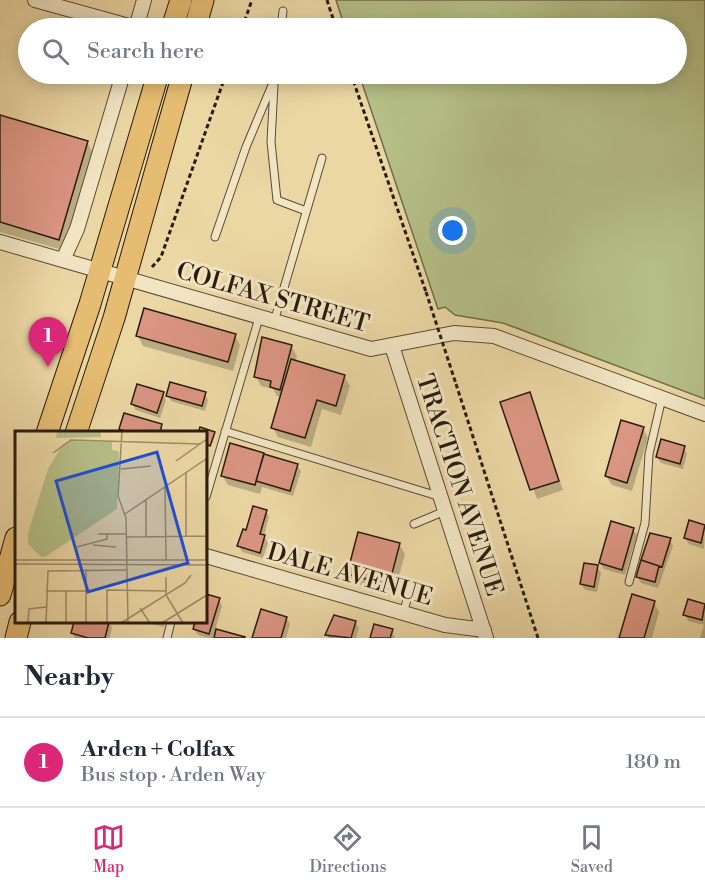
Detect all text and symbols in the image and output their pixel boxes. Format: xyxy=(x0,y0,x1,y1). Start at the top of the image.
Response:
search box xyxy=(18,18,687,84)
icon: search xyxy=(39,35,72,68)
text: Search here xyxy=(87,38,204,65)
your location xyxy=(438,216,467,245)
street label: COLFAX STREET xyxy=(173,256,373,340)
pin: 1 xyxy=(28,318,68,367)
street label: TRACTION AVENUE xyxy=(409,371,509,600)
inset map xyxy=(15,431,207,623)
street label: DALE AVENUE xyxy=(263,537,436,613)
text: Nearby xyxy=(24,661,114,693)
text: Arden + Colfax xyxy=(81,736,235,763)
text: 1 xyxy=(39,750,48,775)
text: 180 m xyxy=(626,750,681,775)
text: Bus stop · Arden Way xyxy=(81,763,266,788)
tab: Map xyxy=(92,821,125,877)
tab: Directions xyxy=(309,821,387,877)
tab: Saved xyxy=(571,821,613,877)

